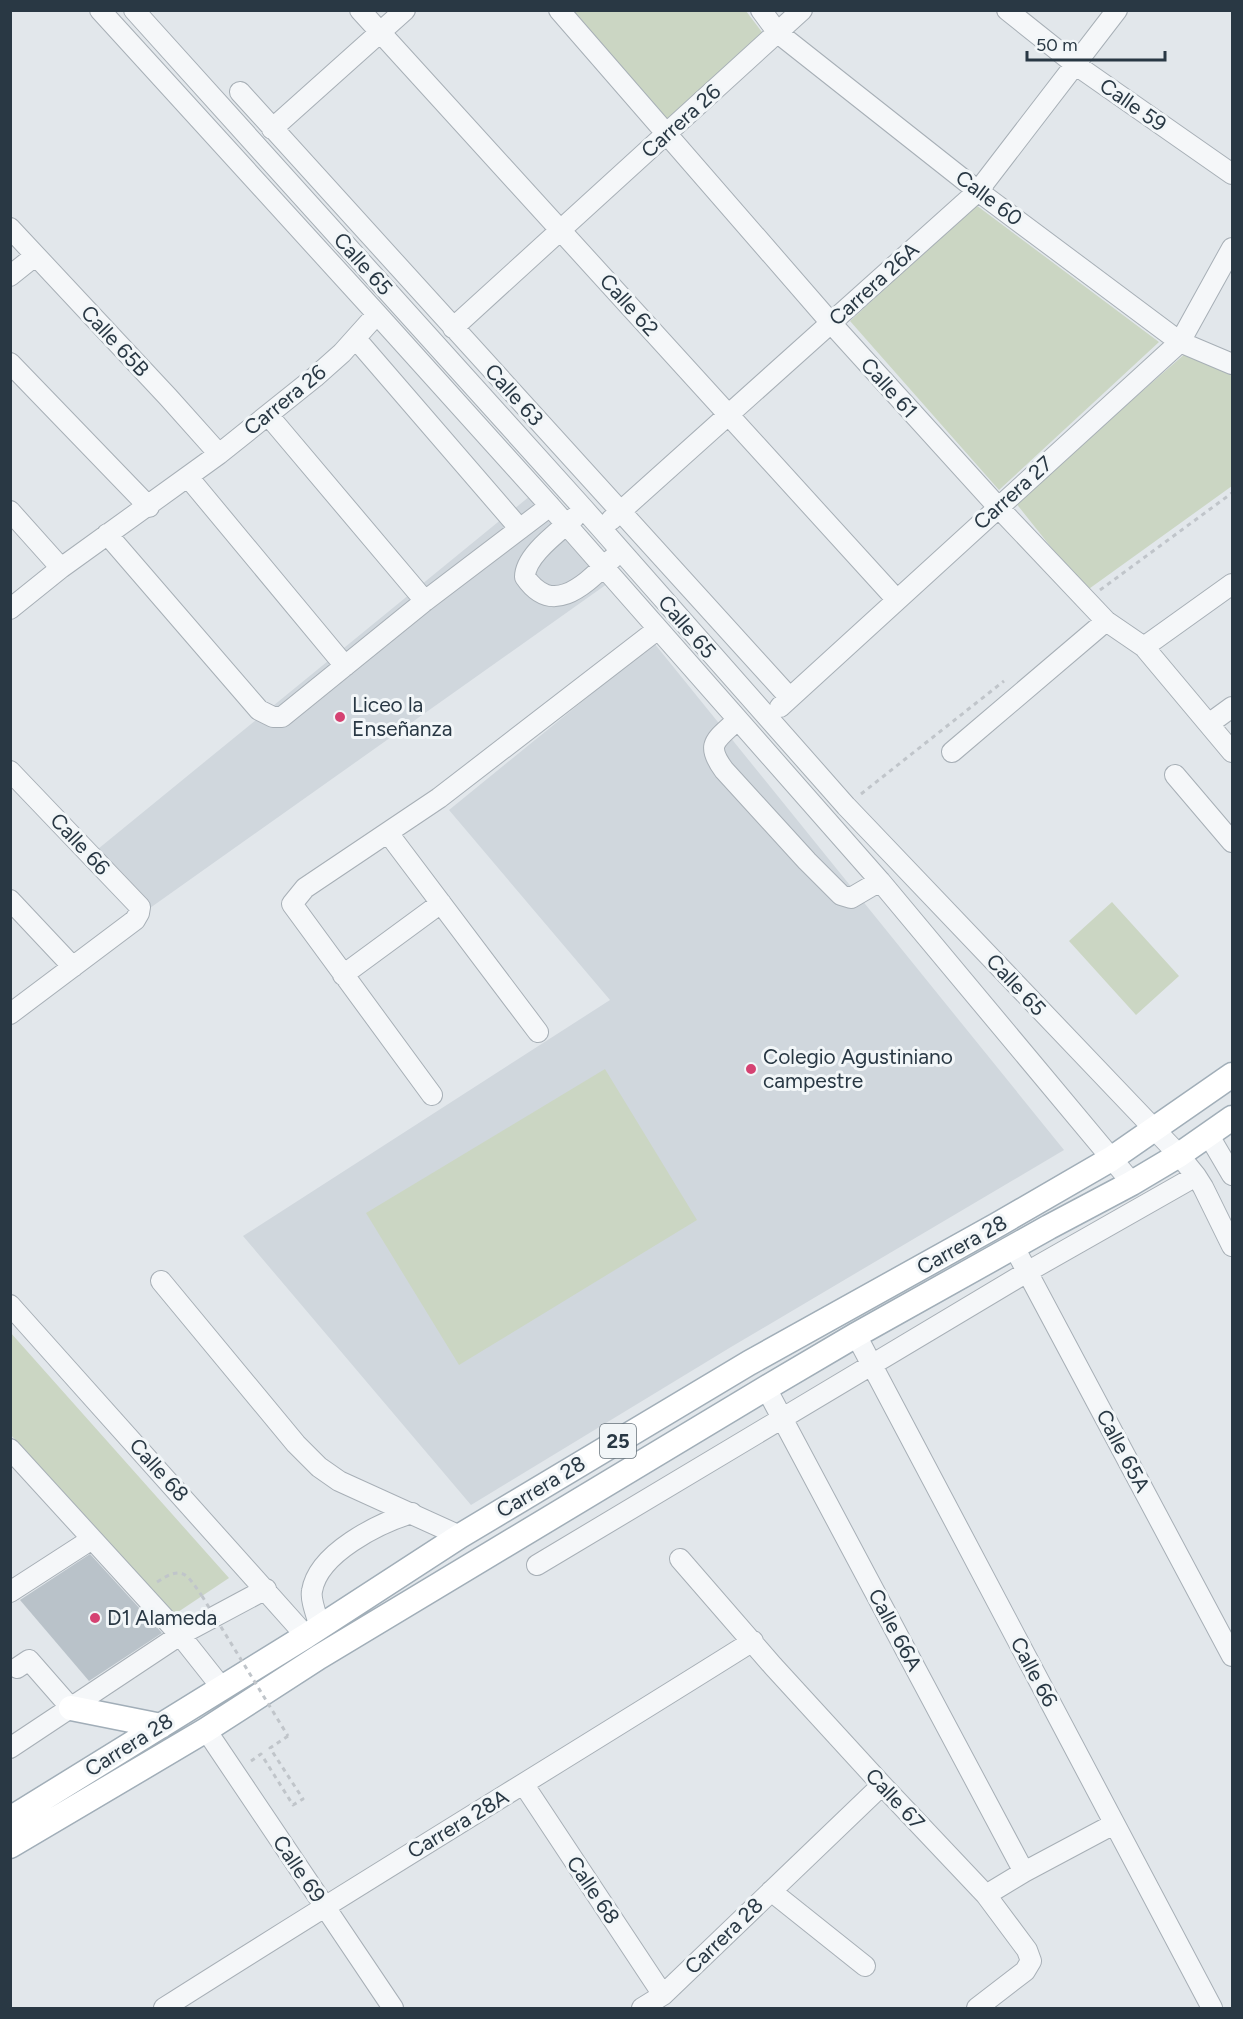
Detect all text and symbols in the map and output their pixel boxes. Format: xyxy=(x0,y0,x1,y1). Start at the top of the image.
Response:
scale bar xyxy=(1027,24,1165,62)
text: 50 m xyxy=(1036,34,1078,56)
street label: Calle 59 xyxy=(1095,73,1171,137)
street label: Carrera 26 xyxy=(636,78,726,163)
street label: Calle 60 xyxy=(951,164,1028,231)
street label: Calle 65 xyxy=(329,227,398,300)
street label: Carrera 26A xyxy=(824,237,924,331)
street label: Calle 62 xyxy=(595,268,664,341)
street label: Calle 65B xyxy=(76,300,155,382)
street label: Calle 61 xyxy=(856,352,923,423)
street label: Calle 63 xyxy=(480,358,549,431)
street label: Carrera 26 xyxy=(239,359,331,440)
street label: Carrera 27 xyxy=(968,451,1057,535)
street label: Calle 65 xyxy=(653,590,722,663)
place label: Liceo la Enseñanza xyxy=(352,692,453,741)
marker: Liceo la Enseñanza xyxy=(333,710,347,724)
street label: Calle 66 xyxy=(45,808,115,880)
street label: Calle 65 xyxy=(981,948,1051,1021)
place label: Colegio Agustiniano campestre xyxy=(763,1044,953,1093)
marker: Colegio Agustiniano campestre xyxy=(744,1062,758,1076)
street label: Carrera 28 xyxy=(912,1210,1011,1280)
street label: Calle 65A xyxy=(1091,1405,1156,1496)
road number: 25 xyxy=(600,1424,636,1458)
street label: Calle 68 xyxy=(124,1433,194,1506)
street label: Carrera 28 xyxy=(492,1450,590,1523)
street label: Calle 66A xyxy=(863,1584,928,1675)
place label: D1 Alameda xyxy=(107,1605,217,1630)
marker: D1 Alameda xyxy=(88,1611,102,1625)
street label: Calle 66 xyxy=(1006,1633,1063,1711)
street label: Carrera 28 xyxy=(80,1708,177,1781)
street label: Calle 67 xyxy=(861,1763,930,1835)
street label: Carrera 28A xyxy=(403,1784,513,1863)
street label: Calle 69 xyxy=(268,1830,331,1907)
street label: Calle 68 xyxy=(562,1851,625,1928)
street label: Carrera 28 xyxy=(679,1892,768,1979)

